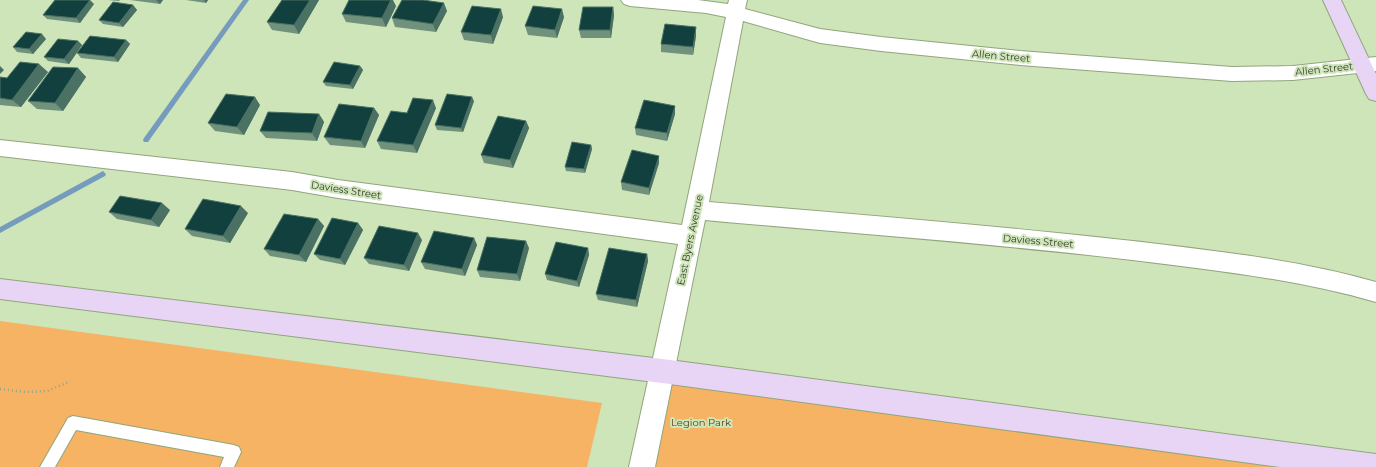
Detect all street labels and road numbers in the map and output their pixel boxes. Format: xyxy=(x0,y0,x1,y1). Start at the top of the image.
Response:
street label: Allen Street xyxy=(971,47,1031,65)
street label: Allen Street xyxy=(1294,59,1354,79)
street label: Daviess Street xyxy=(310,178,382,202)
street label: East Byers Avenue xyxy=(674,194,706,286)
street label: Daviess Street xyxy=(1002,231,1074,251)

